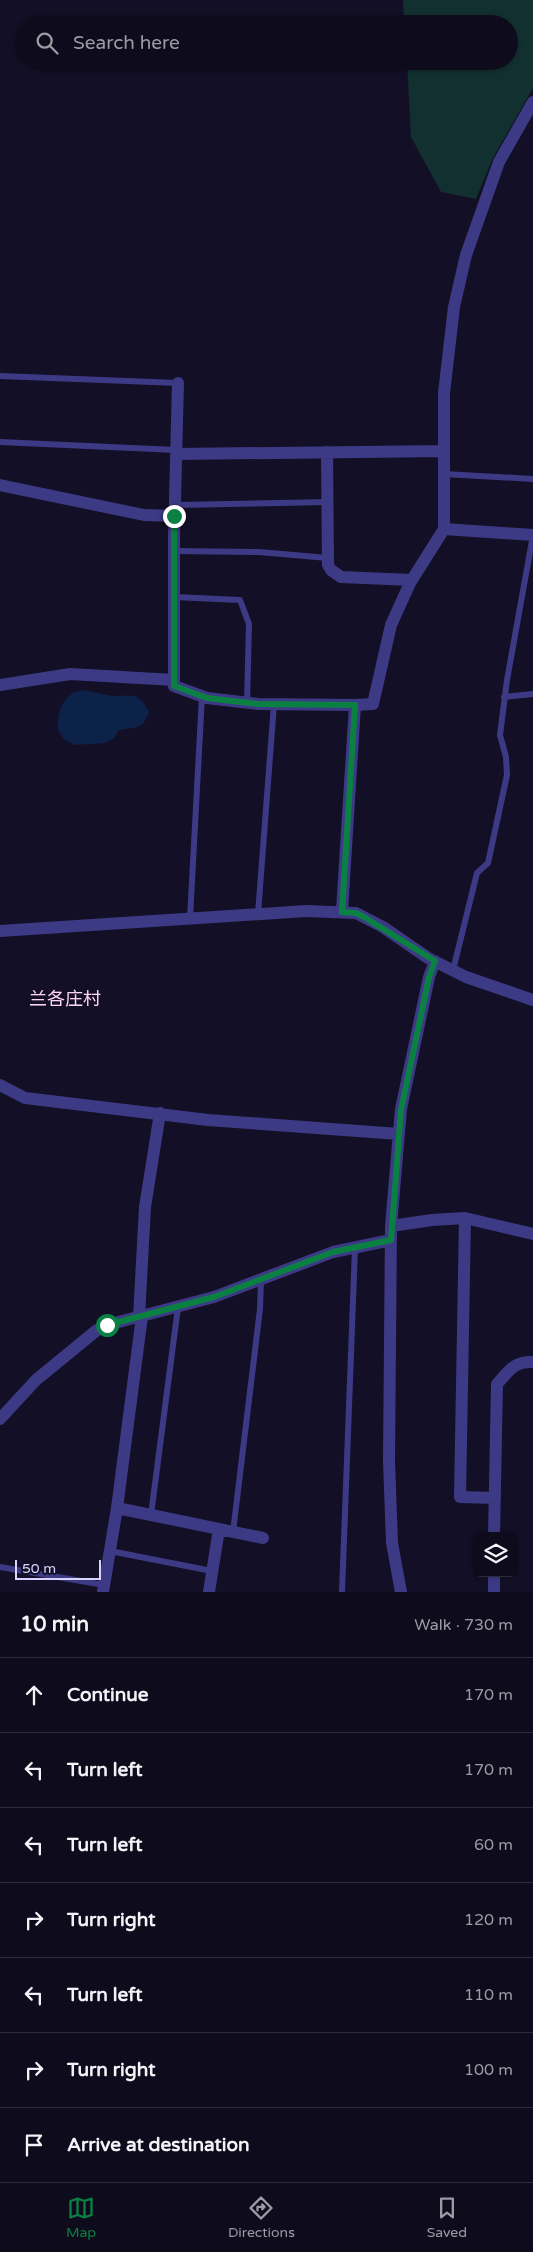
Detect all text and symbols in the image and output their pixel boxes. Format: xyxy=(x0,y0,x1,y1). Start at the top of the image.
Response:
search box xyxy=(15,15,518,70)
icon: search xyxy=(33,29,61,57)
text: Search here xyxy=(73,32,180,54)
route end xyxy=(163,505,186,528)
district label: 兰各庄村 xyxy=(29,988,101,1010)
route start xyxy=(96,1314,119,1337)
map controls xyxy=(473,1532,518,1577)
button: layers xyxy=(473,1532,518,1577)
scale bar xyxy=(15,1557,101,1580)
text: 50 m xyxy=(22,1560,56,1577)
text: 10 min xyxy=(20,1612,89,1637)
text: Walk · 730 m xyxy=(414,1615,513,1635)
icon: ahead xyxy=(20,1681,48,1709)
text: Continue xyxy=(67,1684,149,1706)
text: 170 m xyxy=(464,1685,513,1705)
icon: left xyxy=(20,1756,48,1784)
text: Turn left xyxy=(67,1759,143,1781)
text: 170 m xyxy=(464,1760,513,1780)
icon: left xyxy=(20,1831,48,1859)
text: Turn left xyxy=(67,1834,143,1856)
text: 60 m xyxy=(474,1835,513,1855)
icon: right xyxy=(20,1906,48,1934)
text: Turn right xyxy=(67,1909,155,1931)
text: 120 m xyxy=(464,1910,513,1930)
icon: left xyxy=(20,1981,48,2009)
text: Turn left xyxy=(67,1984,143,2006)
text: 110 m xyxy=(464,1985,513,2005)
icon: right xyxy=(20,2056,48,2084)
text: Turn right xyxy=(67,2059,155,2081)
text: 100 m xyxy=(464,2060,513,2080)
icon: arrive xyxy=(20,2131,48,2159)
text: Arrive at destination xyxy=(67,2134,250,2156)
tab: Map xyxy=(66,2194,96,2241)
tab: Directions xyxy=(228,2194,295,2241)
tab: Saved xyxy=(427,2194,467,2241)

